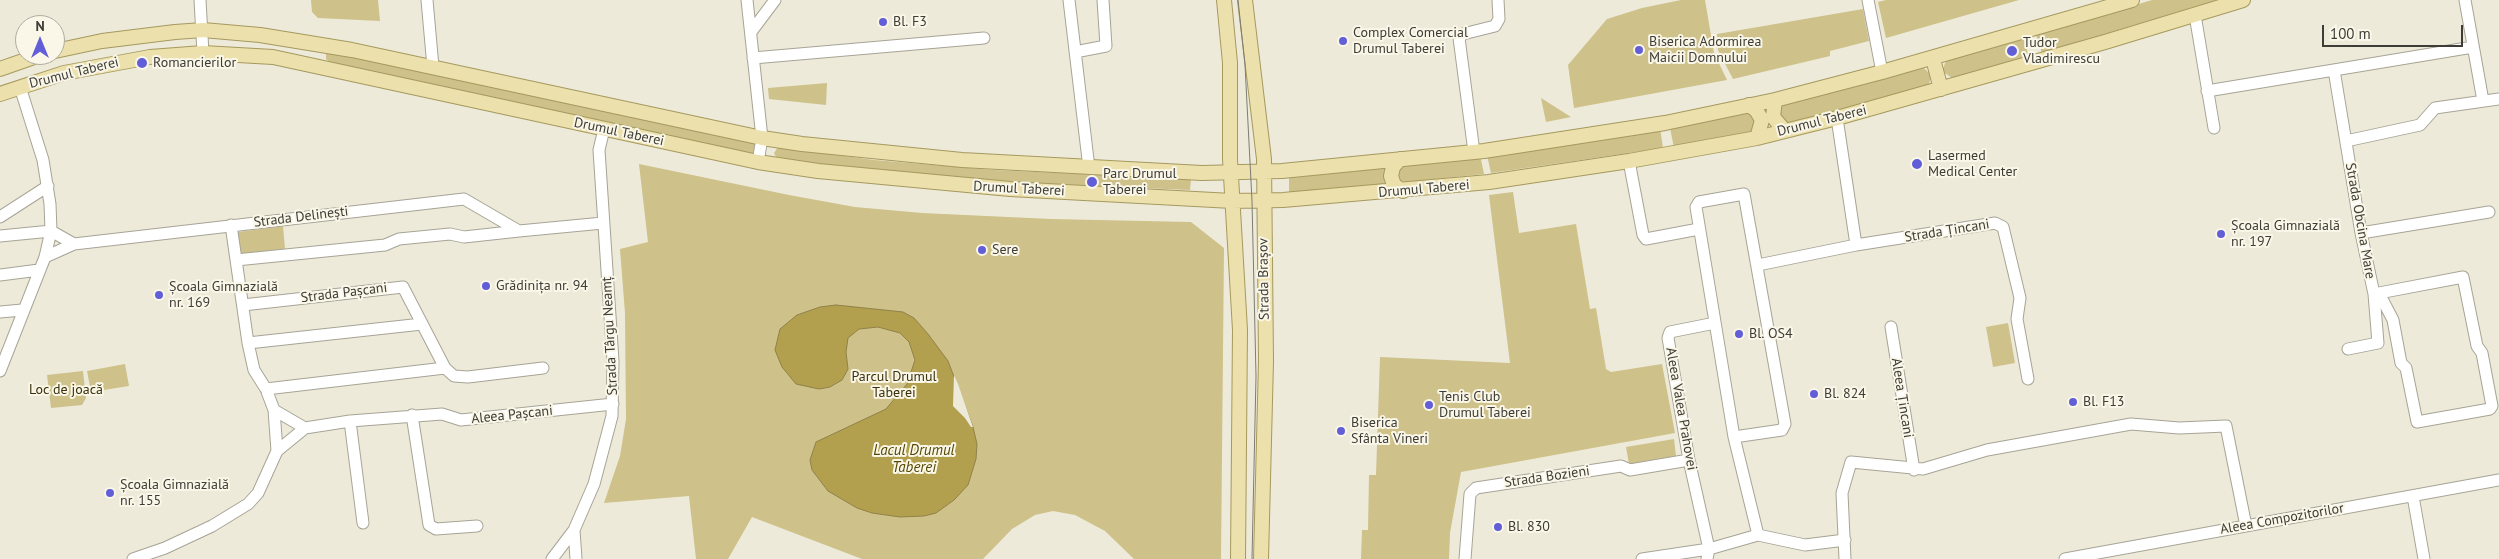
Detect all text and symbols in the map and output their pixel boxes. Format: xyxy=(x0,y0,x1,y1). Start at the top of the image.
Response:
place label: Bl. F3 xyxy=(893,14,927,30)
north arrow xyxy=(15,15,65,65)
scale bar xyxy=(2324,15,2465,47)
marker: Bl. F3 xyxy=(877,16,889,28)
text: N xyxy=(35,17,45,35)
text: 100 m xyxy=(2330,24,2371,43)
place label: Complex Comercial Drumul Taberei xyxy=(1353,25,1468,58)
place label: Biserica Adormirea Maicii Domnului xyxy=(1649,34,1761,66)
marker: Complex Comercial Drumul Taberei xyxy=(1337,35,1349,47)
place label: Tudor Vladimirescu xyxy=(2023,35,2100,68)
marker: Biserica Adormirea Maicii Domnului xyxy=(1633,44,1645,56)
marker: Tudor Vladimirescu xyxy=(2005,44,2019,58)
street label: Drumul Taberei xyxy=(27,54,121,92)
place label: Romancierilor xyxy=(153,55,236,71)
marker: Romancierilor xyxy=(135,56,149,70)
street label: Drumul Taberei xyxy=(1775,102,1869,140)
street label: Drumul Taberei xyxy=(572,114,666,150)
place label: Lasermed Medical Center xyxy=(1928,148,2017,180)
marker: Lasermed Medical Center xyxy=(1910,157,1924,171)
street label: Strada Obcina Mare xyxy=(2342,162,2378,280)
place label: Parc Drumul Taberei xyxy=(1103,166,1177,198)
marker: Parc Drumul Taberei xyxy=(1085,175,1099,189)
street label: Drumul Taberei xyxy=(1378,177,1470,201)
street label: Drumul Taberei xyxy=(973,178,1065,200)
street label: Strada Delinești xyxy=(253,203,349,231)
street label: Strada Țincani xyxy=(1903,216,1991,246)
place label: Școala Gimnazială nr. 197 xyxy=(2231,218,2340,250)
marker: Școala Gimnazială nr. 197 xyxy=(2215,228,2227,240)
street label: Strada Brașov xyxy=(1255,238,1273,320)
place label: Sere xyxy=(992,242,1018,258)
marker: Sere xyxy=(976,244,988,256)
street label: Strada Târgu Neamț xyxy=(599,276,621,396)
place label: Grădinița nr. 94 xyxy=(496,278,588,294)
place label: Școala Gimnazială nr. 169 xyxy=(169,279,278,312)
street label: Strada Pașcani xyxy=(300,279,388,307)
marker: Grădinița nr. 94 xyxy=(480,280,492,292)
marker: Școala Gimnazială nr. 169 xyxy=(153,289,165,301)
place label: Bl. OS4 xyxy=(1749,326,1793,342)
marker: Bl. OS4 xyxy=(1733,328,1745,340)
street label: Aleea Valea Prahovei xyxy=(1662,346,1700,472)
street label: Aleea Țincani xyxy=(1887,357,1917,439)
park label: Parcul Drumul Taberei xyxy=(851,369,937,402)
park label: Loc de joacă xyxy=(29,382,103,398)
place label: Bl. 824 xyxy=(1824,386,1866,402)
marker: Bl. 824 xyxy=(1808,388,1820,400)
place label: Tenis Club Drumul Taberei xyxy=(1439,389,1531,422)
place label: Bl. F13 xyxy=(2083,394,2124,410)
marker: Bl. F13 xyxy=(2067,396,2079,408)
marker: Tenis Club Drumul Taberei xyxy=(1423,399,1435,411)
street label: Aleea Pașcani xyxy=(470,402,554,428)
place label: Biserica Sfânta Vineri xyxy=(1351,415,1428,448)
marker: Biserica Sfânta Vineri xyxy=(1335,425,1347,437)
water label: Lacul Drumul Taberei xyxy=(873,442,955,477)
street label: Strada Bozieni xyxy=(1503,463,1591,491)
place label: Școala Gimnazială nr. 155 xyxy=(120,477,229,510)
marker: Școala Gimnazială nr. 155 xyxy=(104,487,116,499)
street label: Aleea Compozitorilor xyxy=(2219,500,2345,538)
place label: Bl. 830 xyxy=(1508,519,1550,535)
marker: Bl. 830 xyxy=(1492,521,1504,533)

